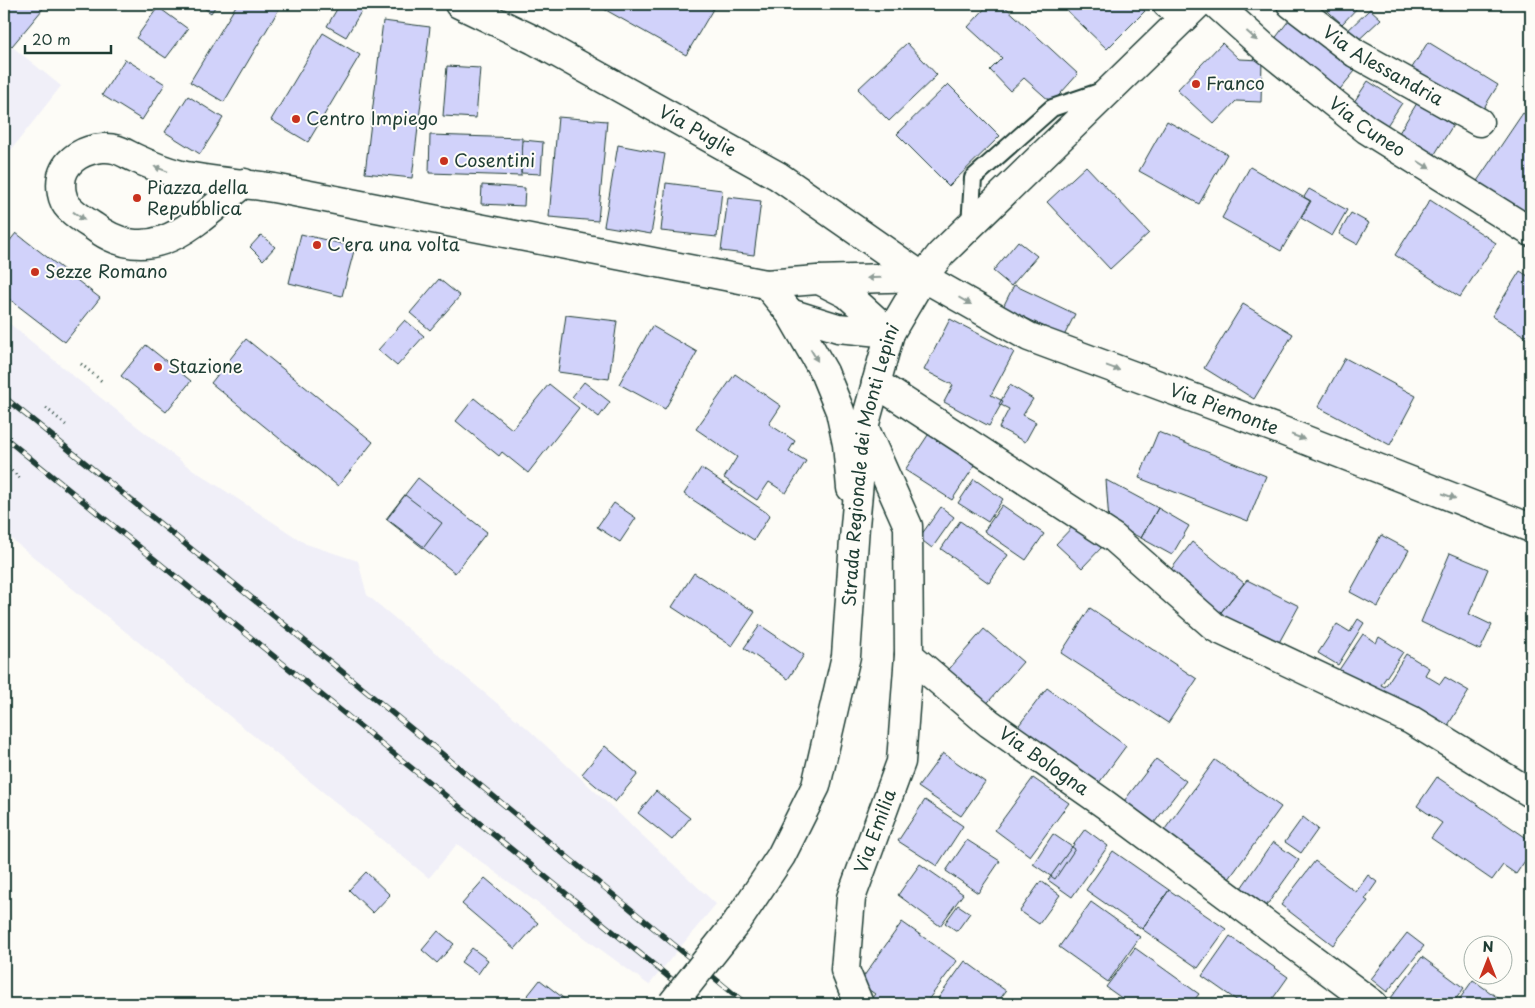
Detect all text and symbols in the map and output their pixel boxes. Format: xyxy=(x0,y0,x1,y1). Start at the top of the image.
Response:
street label: Via Alessandria xyxy=(1317,18,1449,112)
scale bar xyxy=(25,22,111,54)
text: 20 m xyxy=(32,27,71,50)
one-way arrow xyxy=(1245,30,1257,42)
place label: Franco xyxy=(1206,69,1265,96)
marker: Franco xyxy=(1190,78,1202,90)
street label: Via Cuneo xyxy=(1324,89,1411,163)
street label: Via Puglie xyxy=(654,97,742,162)
place label: Centro Impiego xyxy=(306,104,438,131)
marker: Centro Impiego xyxy=(290,113,302,125)
place label: Cosentini xyxy=(454,146,535,173)
marker: Cosentini xyxy=(438,155,450,167)
one-way arrow xyxy=(1417,160,1430,170)
one-way arrow xyxy=(154,164,169,172)
place label: Piazza della Repubblica xyxy=(147,173,248,221)
marker: Piazza della Repubblica xyxy=(131,192,143,204)
one-way arrow xyxy=(72,211,86,221)
place label: C'era una volta xyxy=(327,230,460,257)
marker: C'era una volta xyxy=(311,239,323,251)
place label: Sezze Romano xyxy=(45,257,168,284)
marker: Sezze Romano xyxy=(29,266,41,278)
one-way arrow xyxy=(866,274,882,282)
one-way arrow xyxy=(959,296,972,305)
street label: Strada Regionale dei Monti Lepini xyxy=(834,318,905,607)
one-way arrow xyxy=(810,347,818,362)
place label: Stazione xyxy=(168,352,243,379)
marker: Stazione xyxy=(152,361,164,373)
one-way arrow xyxy=(1106,364,1121,372)
street label: Via Piemonte xyxy=(1166,375,1283,441)
one-way arrow xyxy=(1291,434,1305,442)
one-way arrow xyxy=(1442,492,1457,500)
street label: Via Bologna xyxy=(994,719,1096,802)
street label: Via Emilia xyxy=(846,785,902,877)
north arrow xyxy=(1462,936,1512,986)
text: N xyxy=(1482,936,1494,957)

